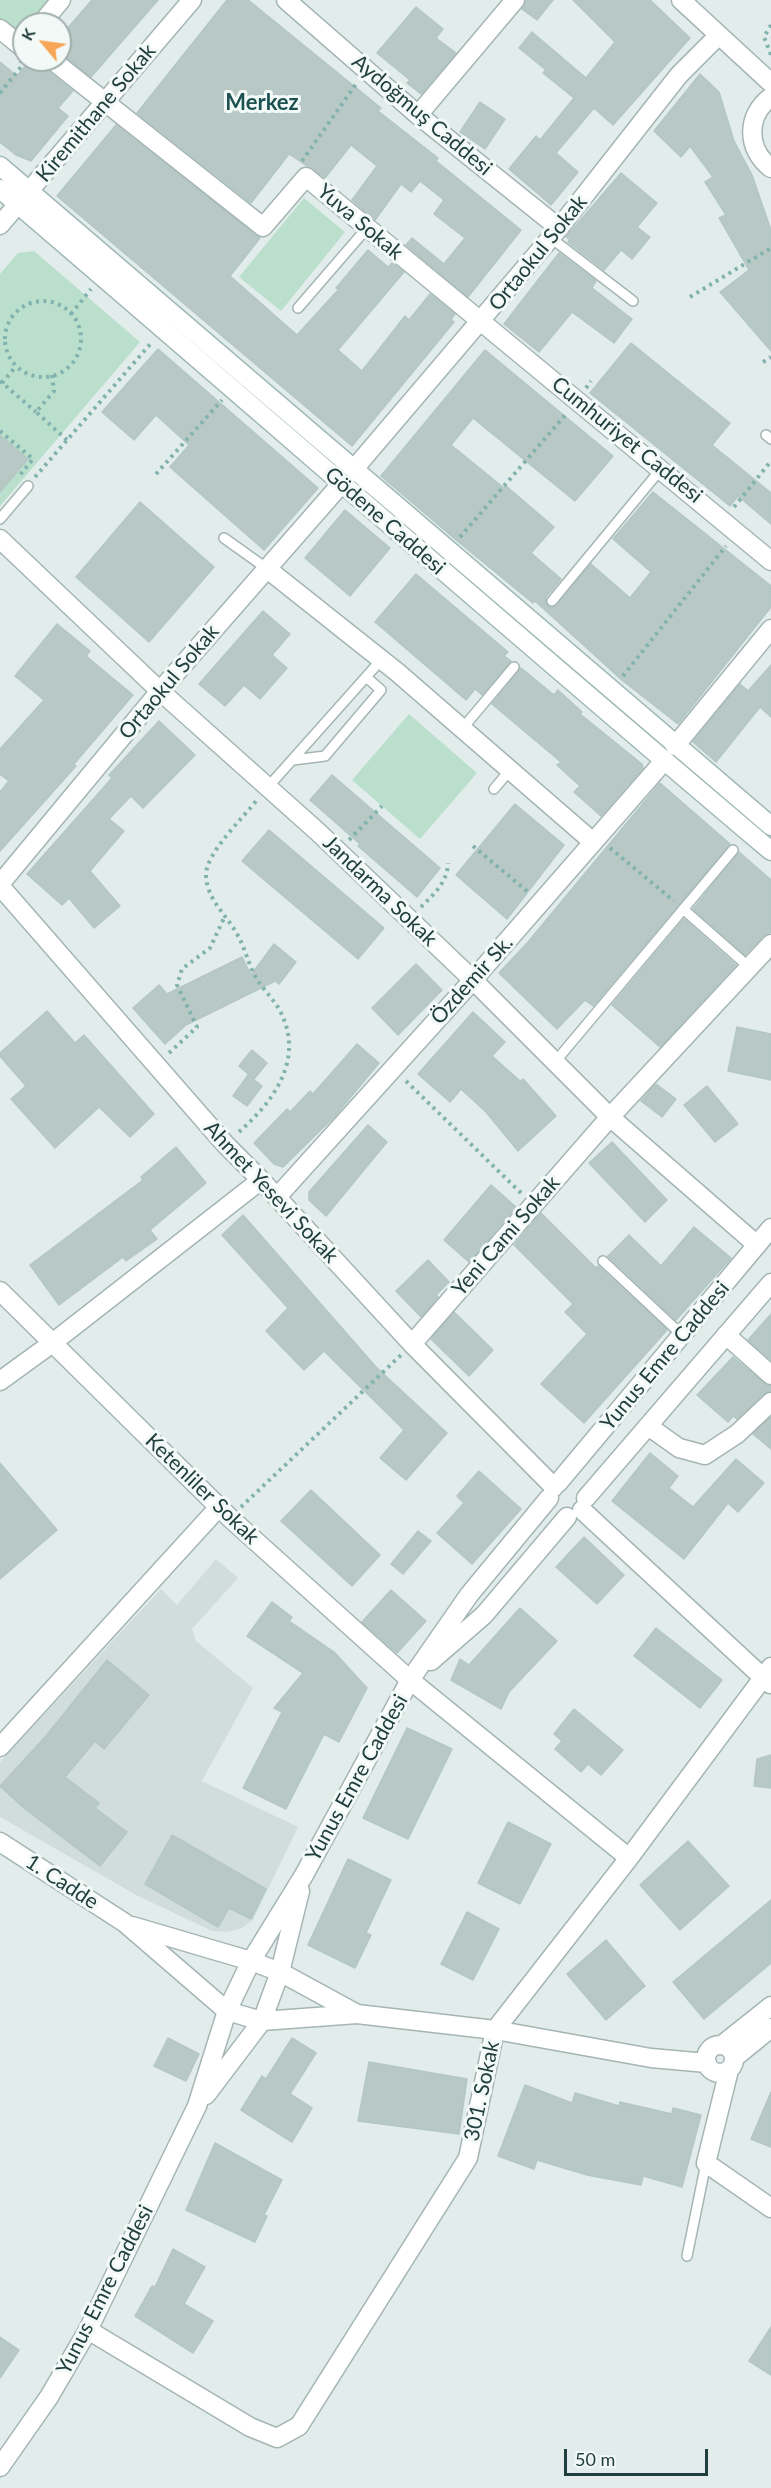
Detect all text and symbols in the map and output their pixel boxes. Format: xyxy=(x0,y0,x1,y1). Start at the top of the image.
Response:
north arrow xyxy=(12,12,72,72)
text: K xyxy=(17,25,39,43)
street label: Kiremithane Sokak xyxy=(31,39,161,187)
street label: Aydoğmuş Caddesi xyxy=(347,49,497,181)
district label: Merkez xyxy=(225,90,299,116)
street label: Yuva Sokak xyxy=(312,179,408,265)
street label: Ortaokul Sokak xyxy=(484,190,592,316)
street label: Cumhuriyet Caddesi xyxy=(547,371,707,509)
street label: Gödene Caddesi xyxy=(320,462,450,580)
street label: Ortaokul Sokak xyxy=(114,620,224,744)
street label: Jandarma Sokak xyxy=(318,830,442,952)
street label: Özdemir Sk. xyxy=(426,930,518,1030)
street label: Ahmet Yesevi Sokak xyxy=(199,1116,343,1268)
street label: Yeni Cami Sokak xyxy=(447,1171,565,1301)
street label: Yunus Emre Caddesi xyxy=(595,1276,735,1436)
street label: Ketenliler Sokak xyxy=(140,1428,264,1550)
street label: Yunus Emre Caddesi xyxy=(301,1690,413,1866)
street label: 1. Cadde xyxy=(21,1849,103,1915)
street label: 301. Sokak xyxy=(459,2039,505,2143)
street label: Yunus Emre Caddesi xyxy=(51,2201,159,2379)
scale bar xyxy=(567,2437,711,2475)
text: 50 m xyxy=(575,2448,615,2470)

